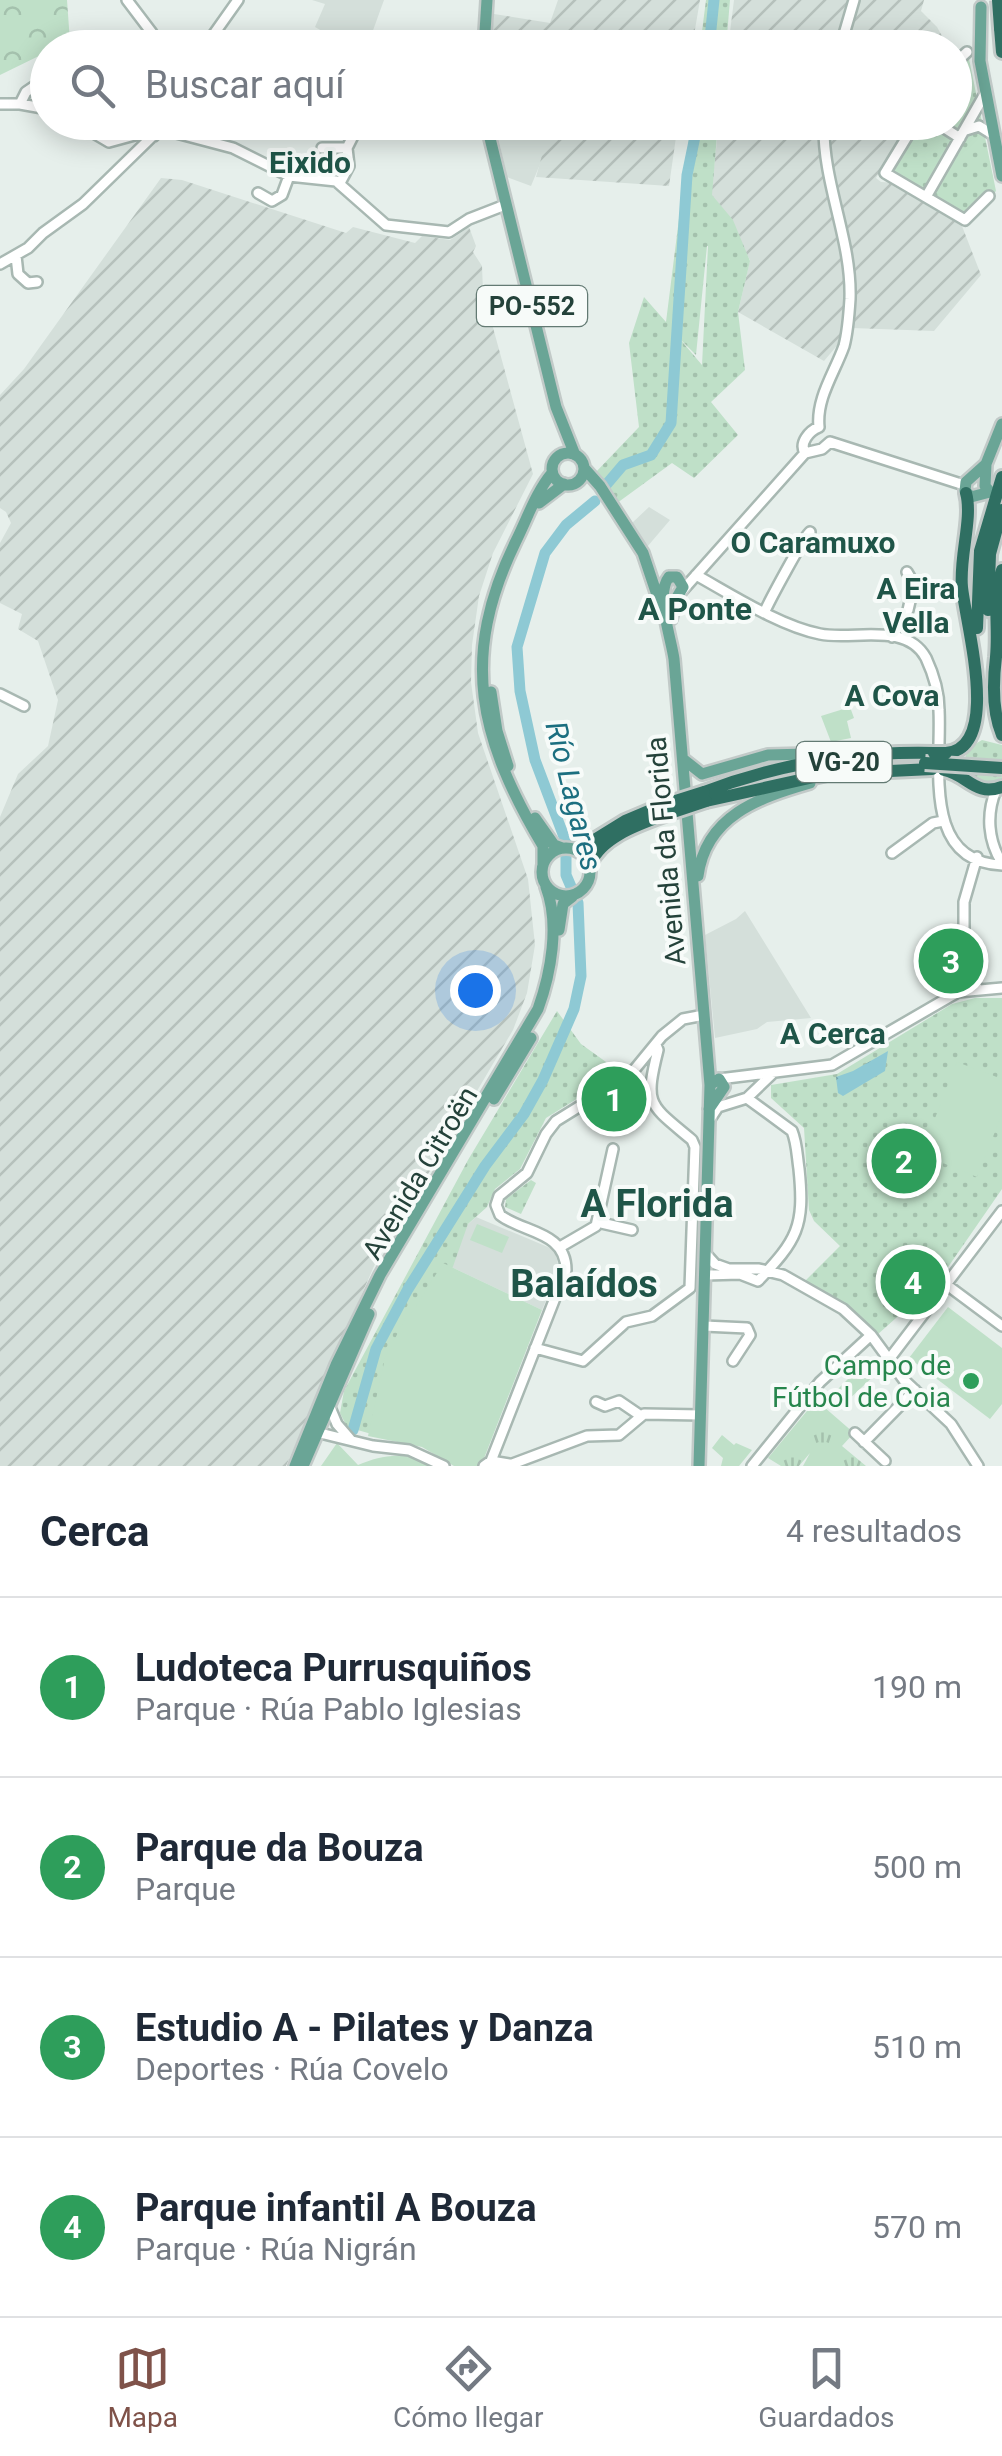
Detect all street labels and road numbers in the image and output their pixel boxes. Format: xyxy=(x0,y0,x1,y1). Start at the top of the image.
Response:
road number: PO-552 xyxy=(477,286,587,326)
street label: Avenida da Florida xyxy=(640,735,692,967)
road number: VG-20 xyxy=(796,742,892,782)
street label: Avenida Citroën xyxy=(355,1081,485,1265)

